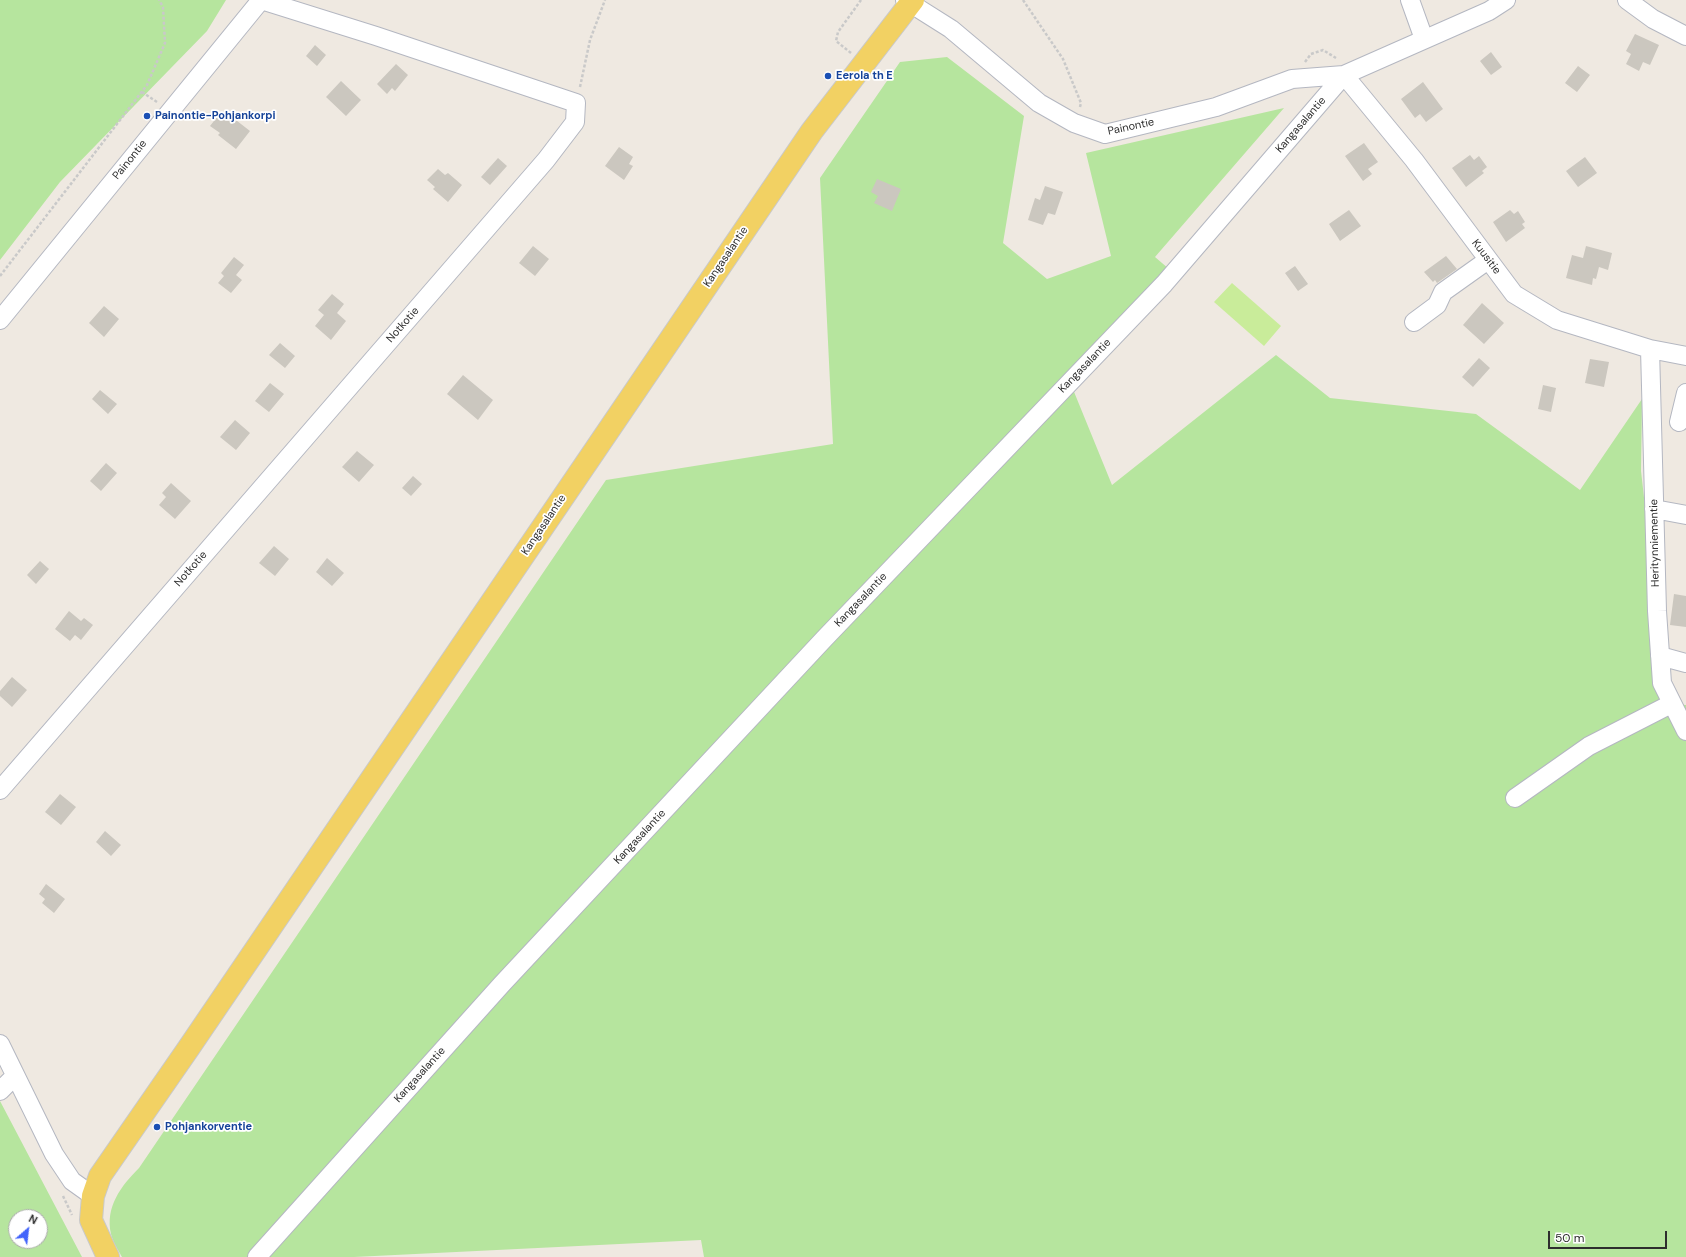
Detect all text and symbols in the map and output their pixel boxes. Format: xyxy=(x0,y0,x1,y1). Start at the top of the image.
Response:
place label: Eerola th E xyxy=(836,69,893,83)
marker: Eerola th E xyxy=(823,71,833,81)
street label: Kangasalantie xyxy=(1273,94,1329,156)
place label: Painontie-Pohjankorpi xyxy=(155,109,275,123)
marker: Painontie-Pohjankorpi xyxy=(142,111,152,121)
street label: Painontie xyxy=(1107,116,1155,138)
street label: Painontie xyxy=(110,138,150,182)
street label: Kangasalantie xyxy=(701,224,751,290)
street label: Kuusitie xyxy=(1469,237,1503,277)
street label: Notkotie xyxy=(384,304,422,346)
street label: Kangasalantie xyxy=(1056,336,1114,396)
street label: Kangasalantie xyxy=(519,492,569,558)
street label: Heritynniementie xyxy=(1648,499,1662,587)
street label: Notkotie xyxy=(172,548,210,590)
street label: Kangasalantie xyxy=(832,570,890,630)
street label: Kangasalantie xyxy=(611,807,669,867)
street label: Kangasalantie xyxy=(392,1045,448,1105)
place label: Pohjankorventie xyxy=(165,1120,252,1134)
marker: Pohjankorventie xyxy=(152,1122,162,1132)
north arrow xyxy=(8,1209,48,1249)
text: N xyxy=(26,1211,40,1227)
scale bar xyxy=(1550,1223,1669,1249)
text: 50 m xyxy=(1555,1230,1584,1246)

